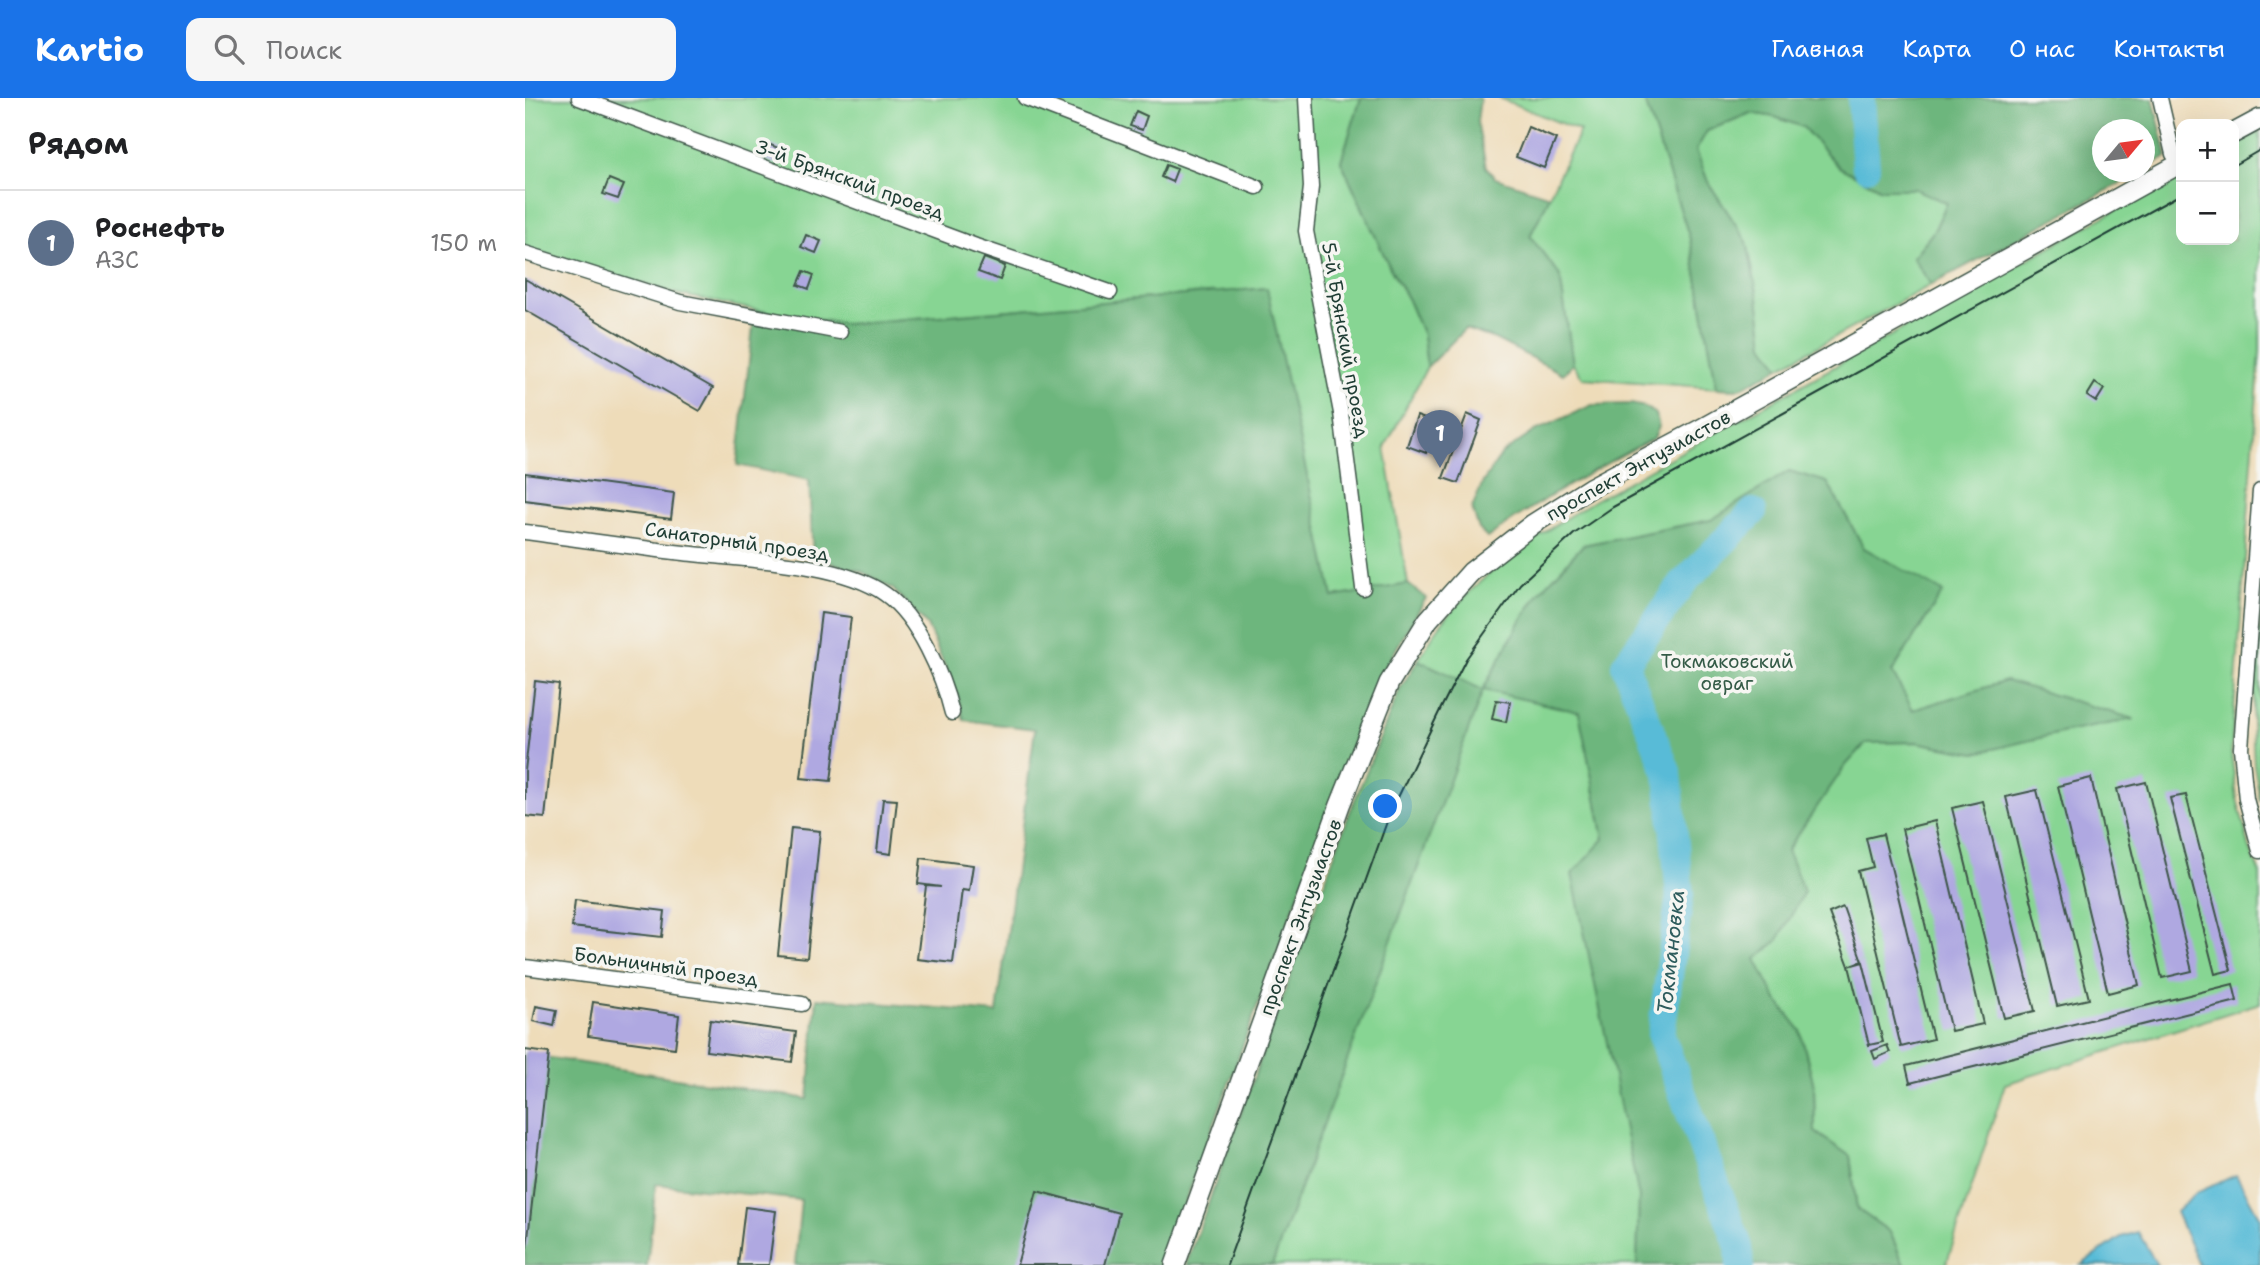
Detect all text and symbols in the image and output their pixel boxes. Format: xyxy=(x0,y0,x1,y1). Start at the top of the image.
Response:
search box xyxy=(186,18,676,81)
text: Kartio xyxy=(35,27,144,72)
icon: search xyxy=(210,30,248,68)
text: Поиск xyxy=(266,32,342,67)
text: Главная xyxy=(1771,33,1864,65)
text: Карта xyxy=(1902,33,1971,65)
text: О нас xyxy=(2009,33,2075,65)
text: Контакты xyxy=(2113,33,2225,65)
north arrow xyxy=(2092,119,2155,182)
map controls xyxy=(2176,119,2239,245)
button: + xyxy=(2176,119,2239,182)
text: Рядом xyxy=(28,123,128,164)
street label: 3-й Брянский проезд xyxy=(752,134,948,225)
button: − xyxy=(2176,182,2239,245)
text: Роснефть xyxy=(95,210,225,245)
text: 1 xyxy=(46,228,56,258)
text: 150 m xyxy=(430,228,497,258)
street label: 5-й Брянский проезд xyxy=(1316,240,1375,440)
text: АЗС xyxy=(95,245,139,275)
street label: проспект Энтузиастов xyxy=(1542,404,1735,527)
pin: 1 xyxy=(1417,410,1463,468)
street label: Санаторный проезд xyxy=(643,516,831,567)
park label: Токмаковский овраг xyxy=(1661,649,1793,696)
your location xyxy=(1368,789,1402,823)
street label: проспект Энтузиастов xyxy=(1253,816,1348,1019)
water label: Токмановка xyxy=(1651,889,1691,1015)
street label: Больничный проезд xyxy=(572,941,760,992)

